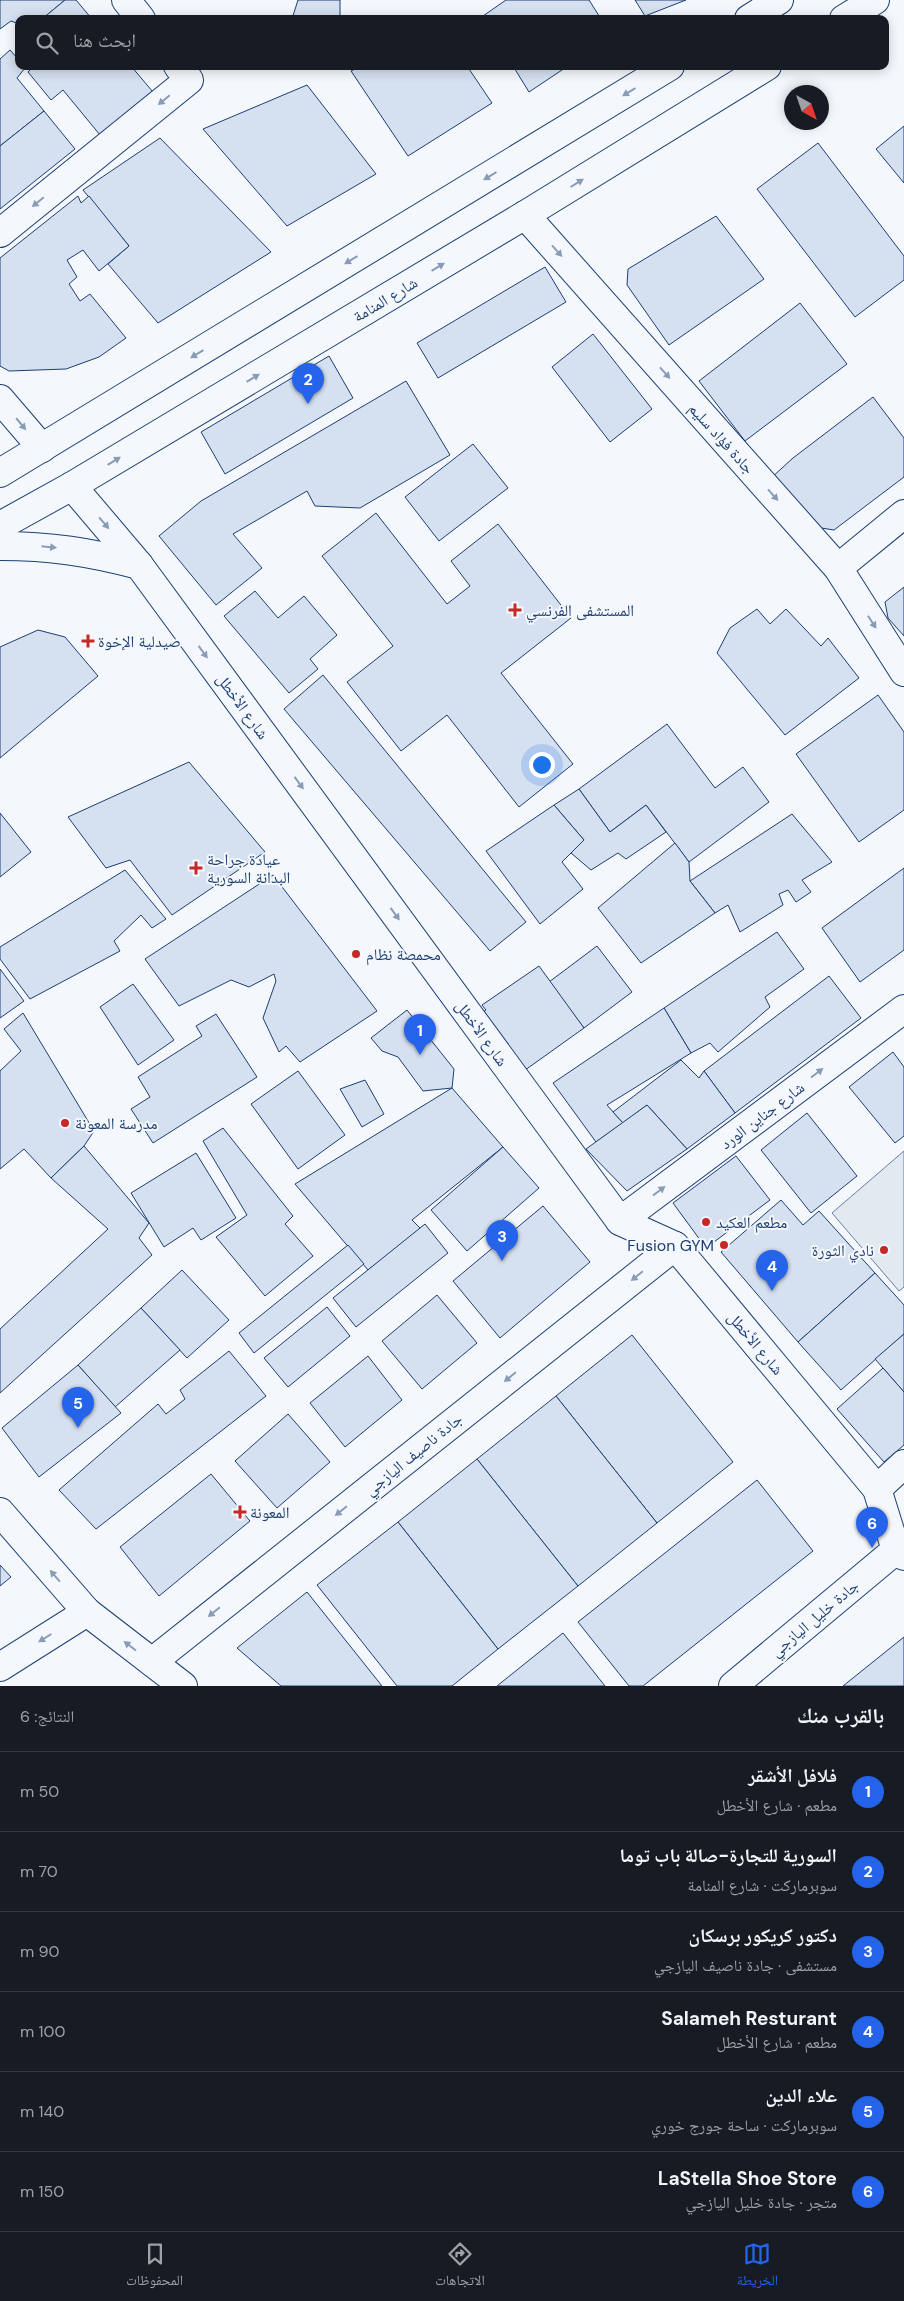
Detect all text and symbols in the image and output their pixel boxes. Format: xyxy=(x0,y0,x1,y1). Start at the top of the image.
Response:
search box xyxy=(15,15,889,70)
text: ابحث هنا xyxy=(73,28,136,53)
icon: search xyxy=(33,29,61,57)
north arrow xyxy=(784,85,829,130)
one-way arrow xyxy=(622,87,635,96)
one-way arrow xyxy=(158,94,171,105)
one-way arrow xyxy=(483,171,496,180)
one-way arrow xyxy=(570,178,583,188)
one-way arrow xyxy=(32,197,45,208)
one-way arrow xyxy=(551,245,563,257)
one-way arrow xyxy=(344,256,357,265)
one-way arrow xyxy=(431,263,444,272)
street label: شارع المنامة xyxy=(349,272,421,327)
one-way arrow xyxy=(191,349,204,358)
pin: 2 xyxy=(292,363,324,404)
one-way arrow xyxy=(659,367,670,379)
one-way arrow xyxy=(247,373,260,382)
street label: جادة فؤاد سليم xyxy=(684,398,759,479)
one-way arrow xyxy=(15,417,27,429)
one-way arrow xyxy=(107,457,120,466)
one-way arrow xyxy=(767,488,778,501)
one-way arrow xyxy=(98,516,109,529)
one-way arrow xyxy=(41,543,57,551)
place label: المستشفى الفرنسي xyxy=(526,600,634,623)
marker: المستشفى الفرنسي xyxy=(508,603,522,617)
one-way arrow xyxy=(868,616,877,629)
place label: صيدلية الإخوة xyxy=(98,631,181,652)
marker: صيدلية الإخوة xyxy=(82,635,94,647)
one-way arrow xyxy=(198,645,208,659)
street label: شارع الأخطل xyxy=(212,669,274,743)
your location xyxy=(529,752,555,778)
one-way arrow xyxy=(294,776,304,790)
place label: عيادة جراحة البدانة السورية xyxy=(207,849,290,888)
marker: عيادة جراحة البدانة السورية xyxy=(189,861,203,875)
one-way arrow xyxy=(390,907,400,921)
place label: محمصة نظام xyxy=(366,944,441,965)
marker: محمصة نظام xyxy=(350,948,362,960)
street label: شارع الأخطل xyxy=(451,996,513,1070)
pin: 1 xyxy=(404,1014,436,1055)
one-way arrow xyxy=(810,1068,823,1079)
street label: شارع جناين الورد xyxy=(716,1077,809,1154)
place label: مدرسة المعونة xyxy=(75,1113,158,1134)
marker: مدرسة المعونة xyxy=(59,1117,71,1129)
one-way arrow xyxy=(652,1186,665,1197)
place label: مطعم العكيد xyxy=(716,1212,787,1233)
marker: مطعم العكيد xyxy=(700,1216,712,1228)
pin: 3 xyxy=(486,1220,518,1261)
place label: Fusion GYM xyxy=(627,1235,714,1256)
marker: Fusion GYM xyxy=(718,1239,730,1251)
place label: نادي الثورة xyxy=(812,1240,874,1263)
marker: نادي الثورة xyxy=(878,1244,890,1256)
pin: 4 xyxy=(756,1250,788,1291)
one-way arrow xyxy=(631,1271,644,1282)
street label: شارع الأخطل xyxy=(723,1307,788,1379)
one-way arrow xyxy=(504,1372,517,1383)
pin: 5 xyxy=(62,1387,94,1428)
street label: جادة ناصيف اليازجي xyxy=(360,1408,468,1502)
place label: المعونة xyxy=(250,1502,290,1523)
marker: المعونة xyxy=(234,1506,246,1518)
one-way arrow xyxy=(335,1506,348,1517)
pin: 6 xyxy=(856,1507,888,1548)
one-way arrow xyxy=(49,1569,60,1582)
street label: جادة خليل اليازجي xyxy=(766,1575,864,1663)
one-way arrow xyxy=(208,1607,221,1618)
one-way arrow xyxy=(39,1634,52,1643)
one-way arrow xyxy=(124,1640,137,1651)
text: بالقرب منك xyxy=(797,1702,884,1730)
text: النتائج: 6 xyxy=(20,1706,74,1727)
text: فلافل الأشقر xyxy=(748,1763,837,1788)
text: 50 m xyxy=(20,1781,59,1802)
text: 1 xyxy=(865,1781,871,1802)
text: مطعم · شارع الأخطل xyxy=(716,1795,837,1816)
text: السورية للتجارة-صالة باب توما xyxy=(619,1843,837,1868)
text: 70 m xyxy=(20,1861,58,1882)
text: 2 xyxy=(863,1861,873,1882)
text: سوبرماركت · شارع المنامة xyxy=(687,1875,837,1896)
text: دكتور كريكور برسكان xyxy=(689,1923,837,1948)
text: 90 m xyxy=(20,1941,60,1962)
text: 3 xyxy=(863,1941,873,1962)
text: مستشفى · جادة ناصيف اليازجي xyxy=(654,1955,837,1976)
text: Salameh Resturant xyxy=(661,2006,837,2031)
text: 100 m xyxy=(20,2021,65,2042)
text: 4 xyxy=(863,2021,873,2042)
text: مطعم · شارع الأخطل xyxy=(716,2032,837,2053)
text: علاء الدين xyxy=(766,2083,837,2108)
text: 140 m xyxy=(20,2101,64,2122)
text: 5 xyxy=(863,2101,873,2122)
text: سوبرماركت · ساحة جورج خوري xyxy=(651,2115,837,2136)
text: LaStella Shoe Store xyxy=(658,2166,837,2191)
text: 150 m xyxy=(20,2181,64,2202)
text: 6 xyxy=(863,2181,873,2202)
text: متجر · جادة خليل اليازجي xyxy=(686,2192,837,2213)
tab: المحفوظات xyxy=(126,2240,183,2294)
tab: الاتجاهات xyxy=(435,2240,485,2294)
tab: الخريطة xyxy=(737,2240,778,2294)

